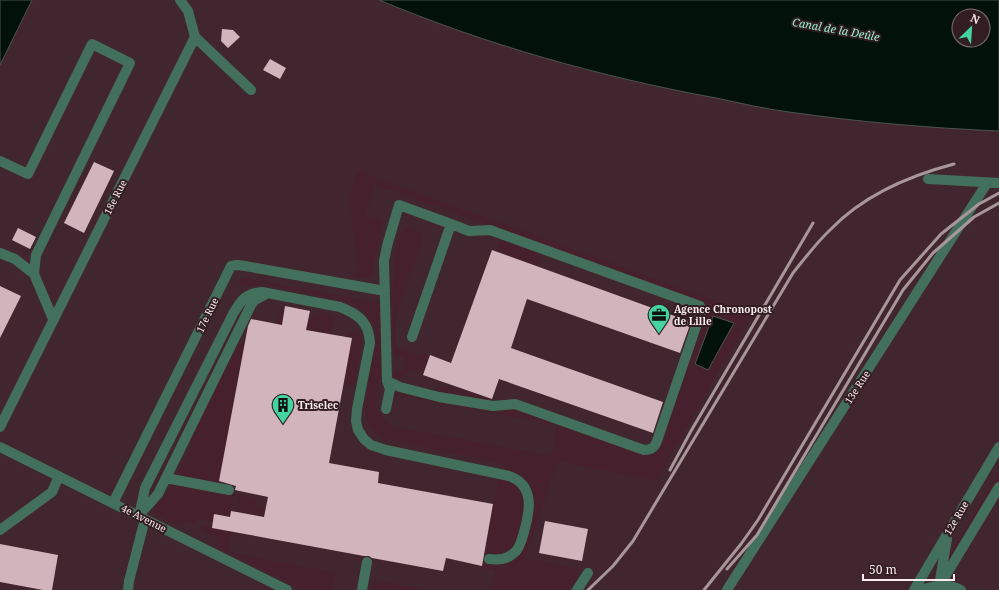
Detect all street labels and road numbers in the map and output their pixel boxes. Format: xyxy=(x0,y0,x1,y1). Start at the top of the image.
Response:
street label: 18e Rue xyxy=(100,177,130,217)
street label: 17e Rue xyxy=(193,295,221,335)
street label: 13e Rue xyxy=(841,368,873,406)
street label: 12e Rue xyxy=(940,498,972,538)
street label: 4e Avenue xyxy=(119,501,169,535)

